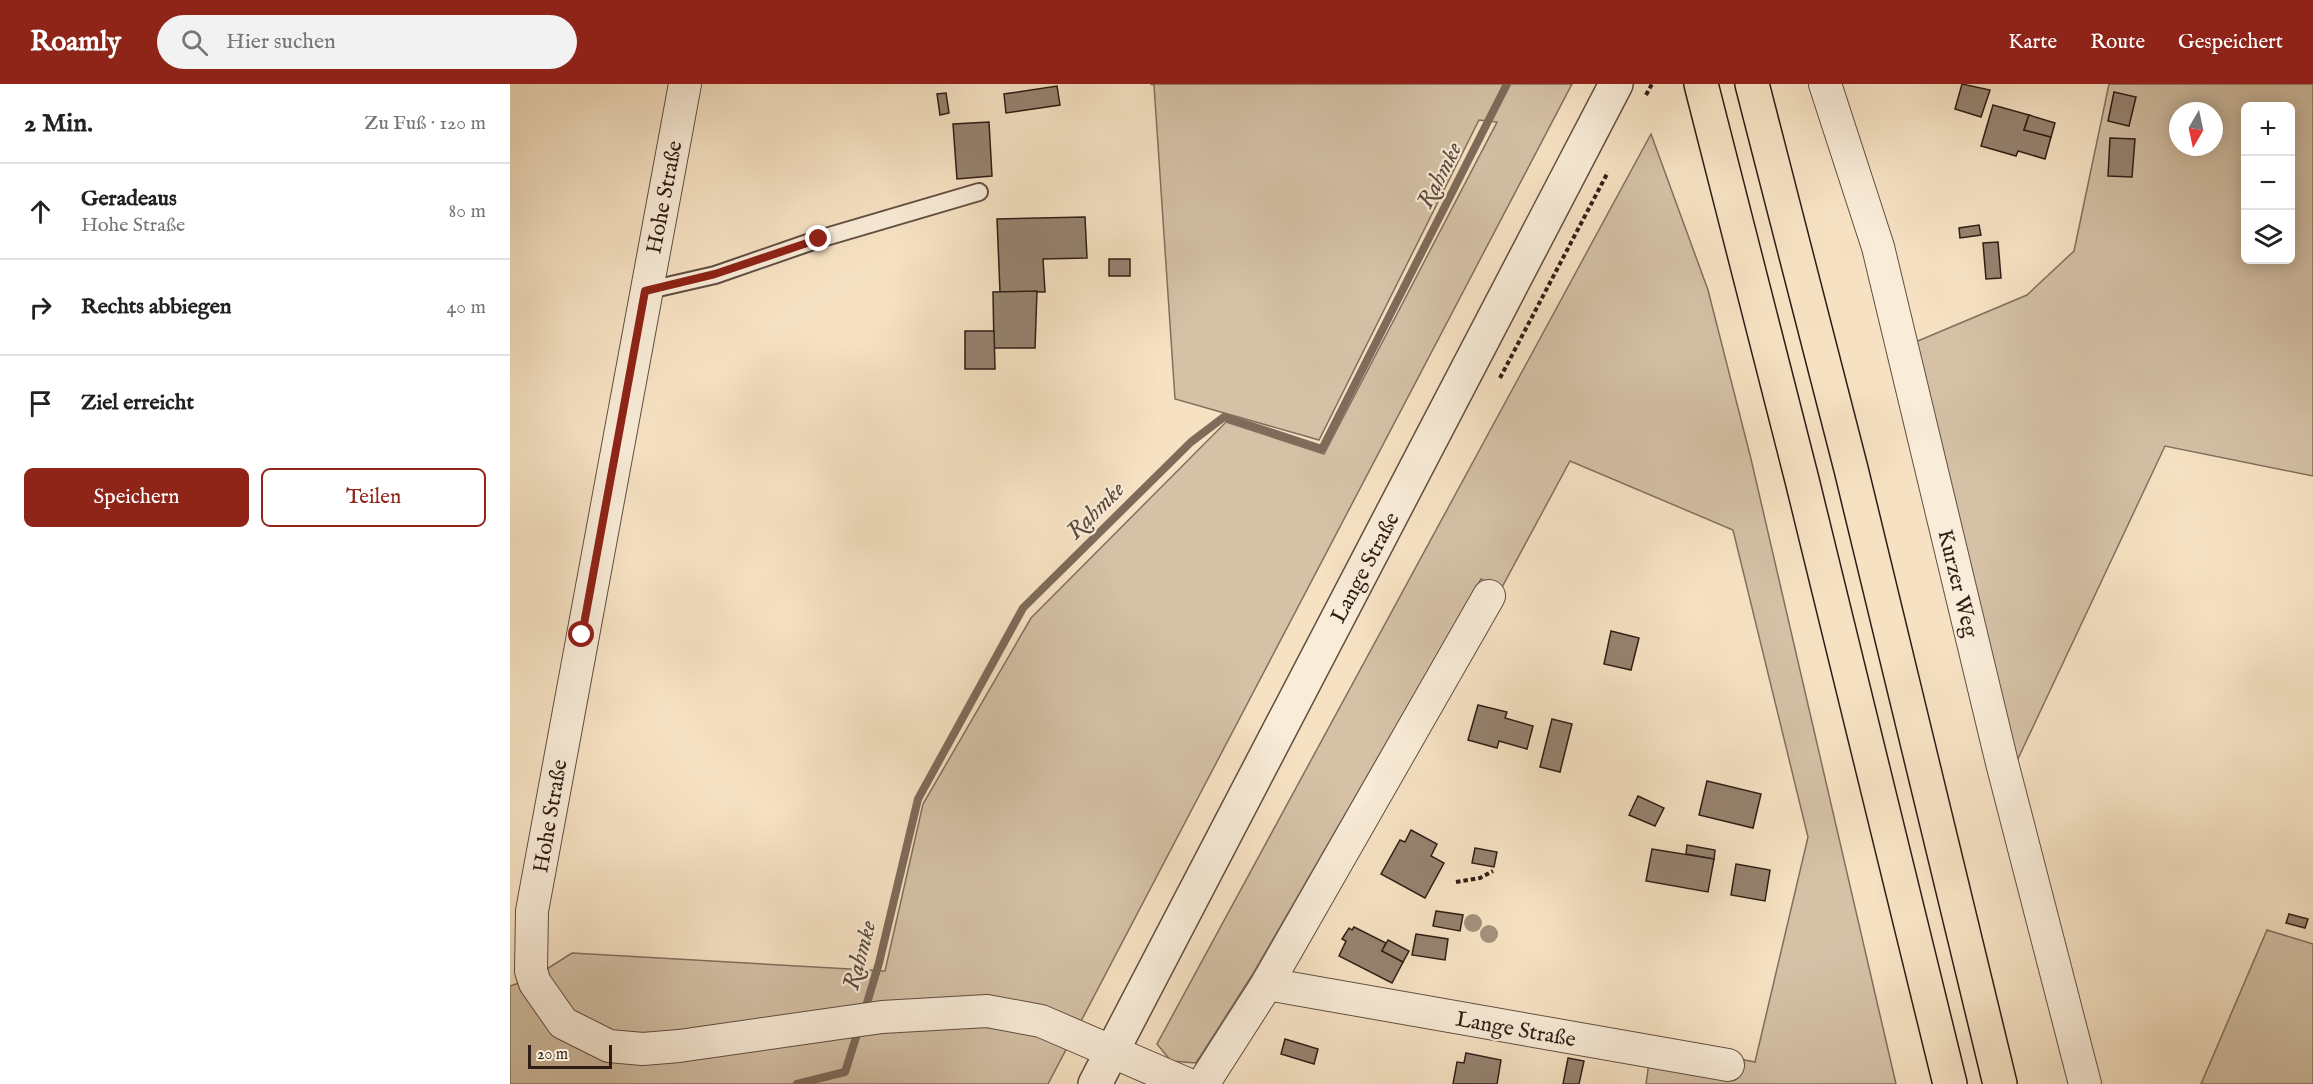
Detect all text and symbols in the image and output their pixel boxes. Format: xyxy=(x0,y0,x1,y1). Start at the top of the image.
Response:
search box xyxy=(157,15,577,69)
text: Roamly xyxy=(30,25,121,60)
icon: search xyxy=(178,26,211,59)
text: Hier suchen xyxy=(226,28,336,56)
text: Karte xyxy=(2008,29,2057,56)
text: Route xyxy=(2090,29,2145,56)
text: Gespeichert xyxy=(2178,29,2283,56)
north arrow xyxy=(2169,102,2223,156)
map controls xyxy=(2241,102,2295,264)
button: + xyxy=(2241,102,2295,156)
text: 2 Min. xyxy=(24,107,93,140)
text: Zu Fuß · 120 m xyxy=(364,111,486,136)
water label: Rahmke xyxy=(1411,137,1470,214)
street label: Hohe Straße xyxy=(640,138,690,256)
button: − xyxy=(2241,156,2295,210)
text: Geradeaus xyxy=(81,185,177,213)
icon: ahead xyxy=(24,195,57,228)
text: 80 m xyxy=(449,199,486,224)
button: layers xyxy=(2241,210,2295,264)
text: Hohe Straße xyxy=(81,213,185,238)
route end xyxy=(805,225,831,251)
icon: right xyxy=(24,291,57,324)
text: Rechts abbiegen xyxy=(81,293,231,321)
text: 40 m xyxy=(447,295,486,320)
icon: arrive xyxy=(24,387,57,420)
text: Ziel erreicht xyxy=(81,389,194,417)
button: Speichern xyxy=(24,468,249,527)
button: Teilen xyxy=(261,468,486,527)
water label: Rahmke xyxy=(1060,475,1132,547)
street label: Lange Straße xyxy=(1325,508,1407,628)
street label: Kurzer Weg xyxy=(1930,527,1984,641)
route start xyxy=(568,621,594,647)
street label: Hohe Straße xyxy=(527,757,575,875)
water label: Rahmke xyxy=(836,917,885,993)
street label: Lange Straße xyxy=(1453,1006,1578,1054)
scale bar xyxy=(528,1042,612,1070)
text: 20 m xyxy=(537,1045,568,1065)

